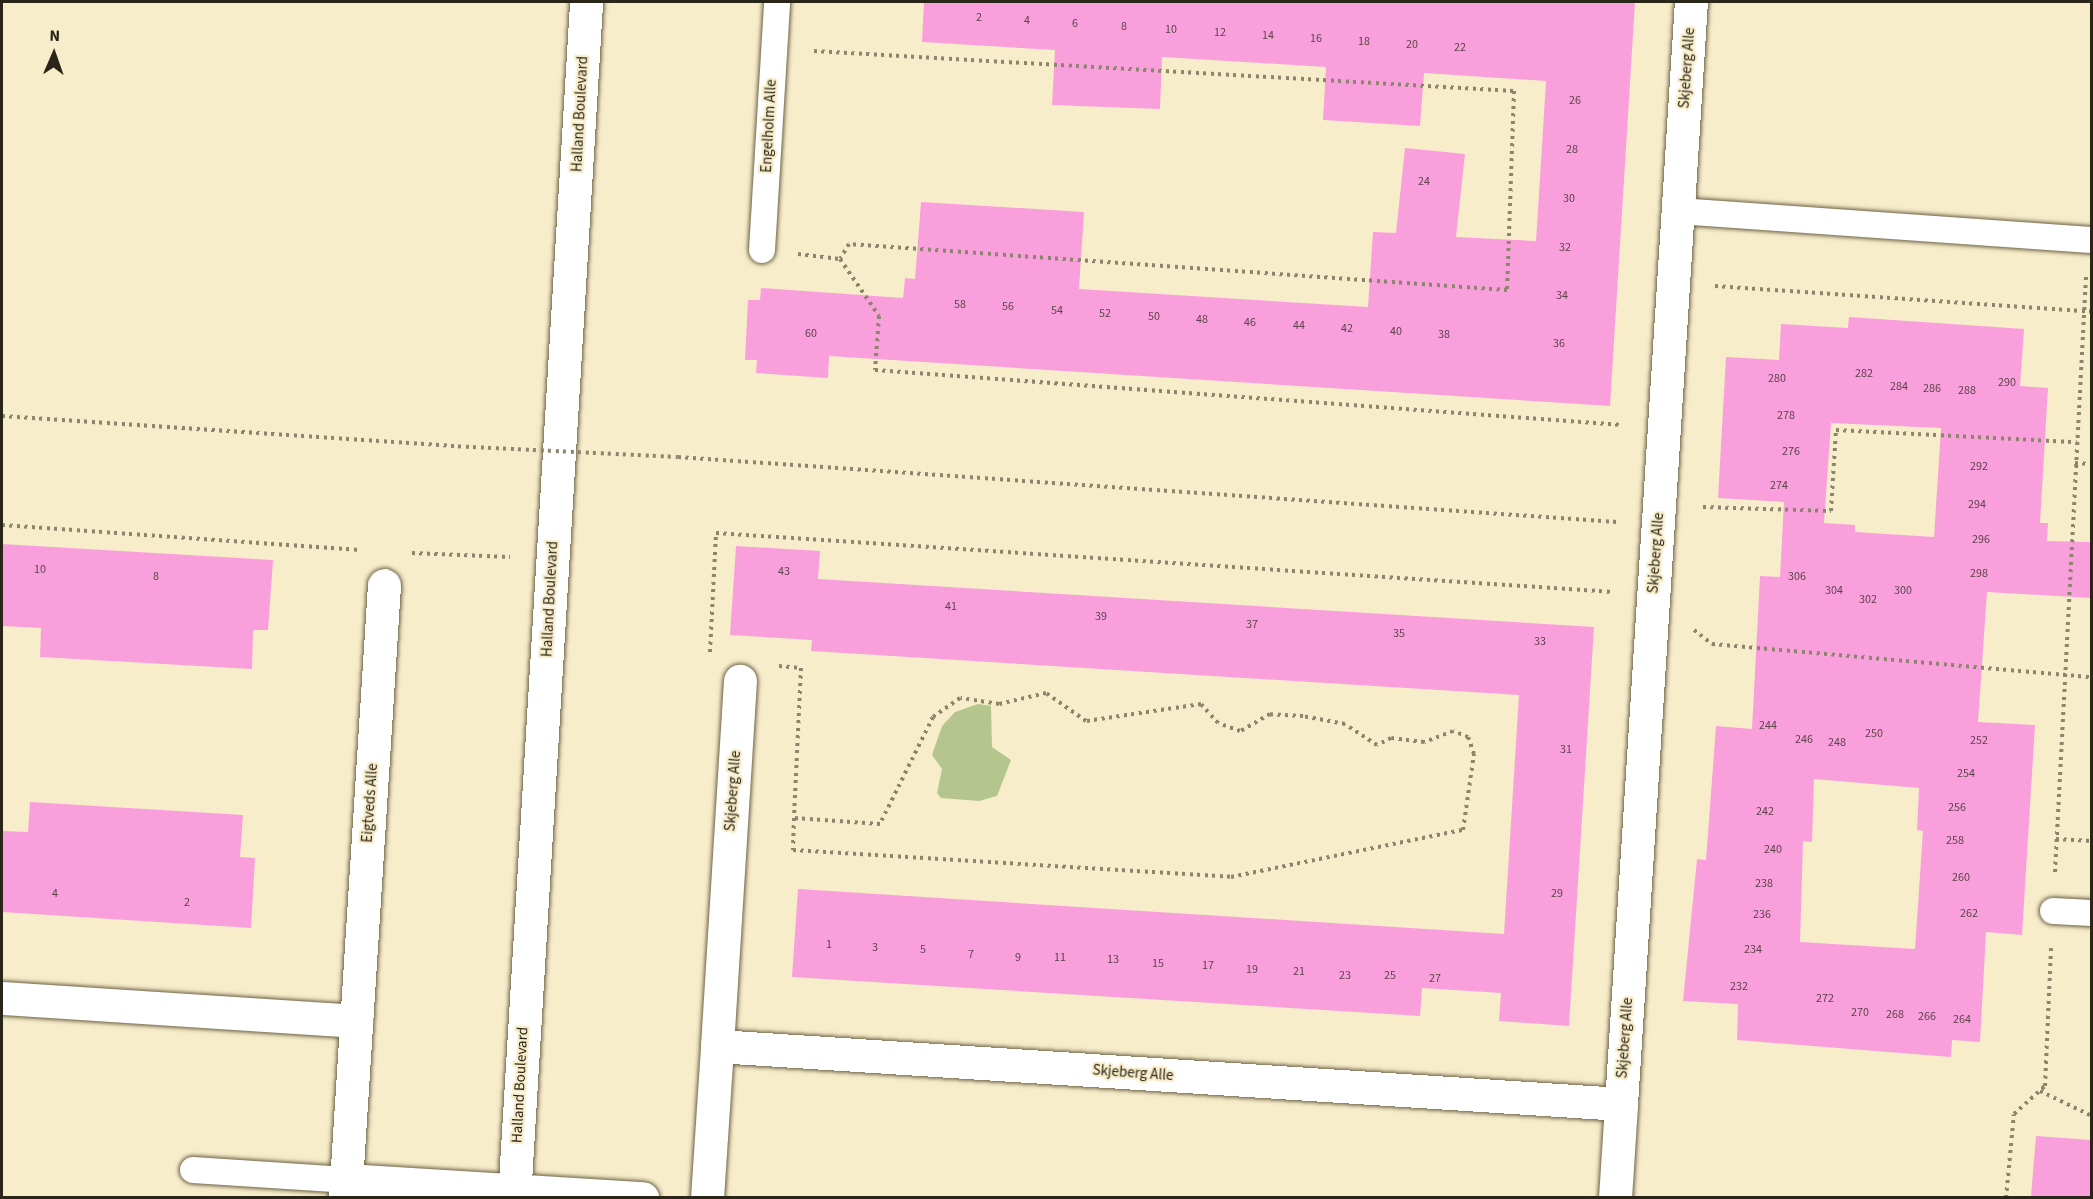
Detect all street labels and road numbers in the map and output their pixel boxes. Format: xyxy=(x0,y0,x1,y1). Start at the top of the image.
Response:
street label: Skjeberg Alle xyxy=(1675,27,1699,109)
street label: Halland Boulevard xyxy=(568,56,592,172)
street label: Engelholm Alle xyxy=(758,79,780,173)
street label: Skjeberg Alle xyxy=(1644,512,1668,594)
street label: Halland Boulevard xyxy=(538,541,562,657)
street label: Skjeberg Alle xyxy=(721,750,745,832)
street label: Eigtveds Alle xyxy=(358,763,382,843)
street label: Skjeberg Alle xyxy=(1613,997,1637,1079)
street label: Halland Boulevard xyxy=(508,1027,532,1143)
street label: Skjeberg Alle xyxy=(1092,1061,1174,1085)

